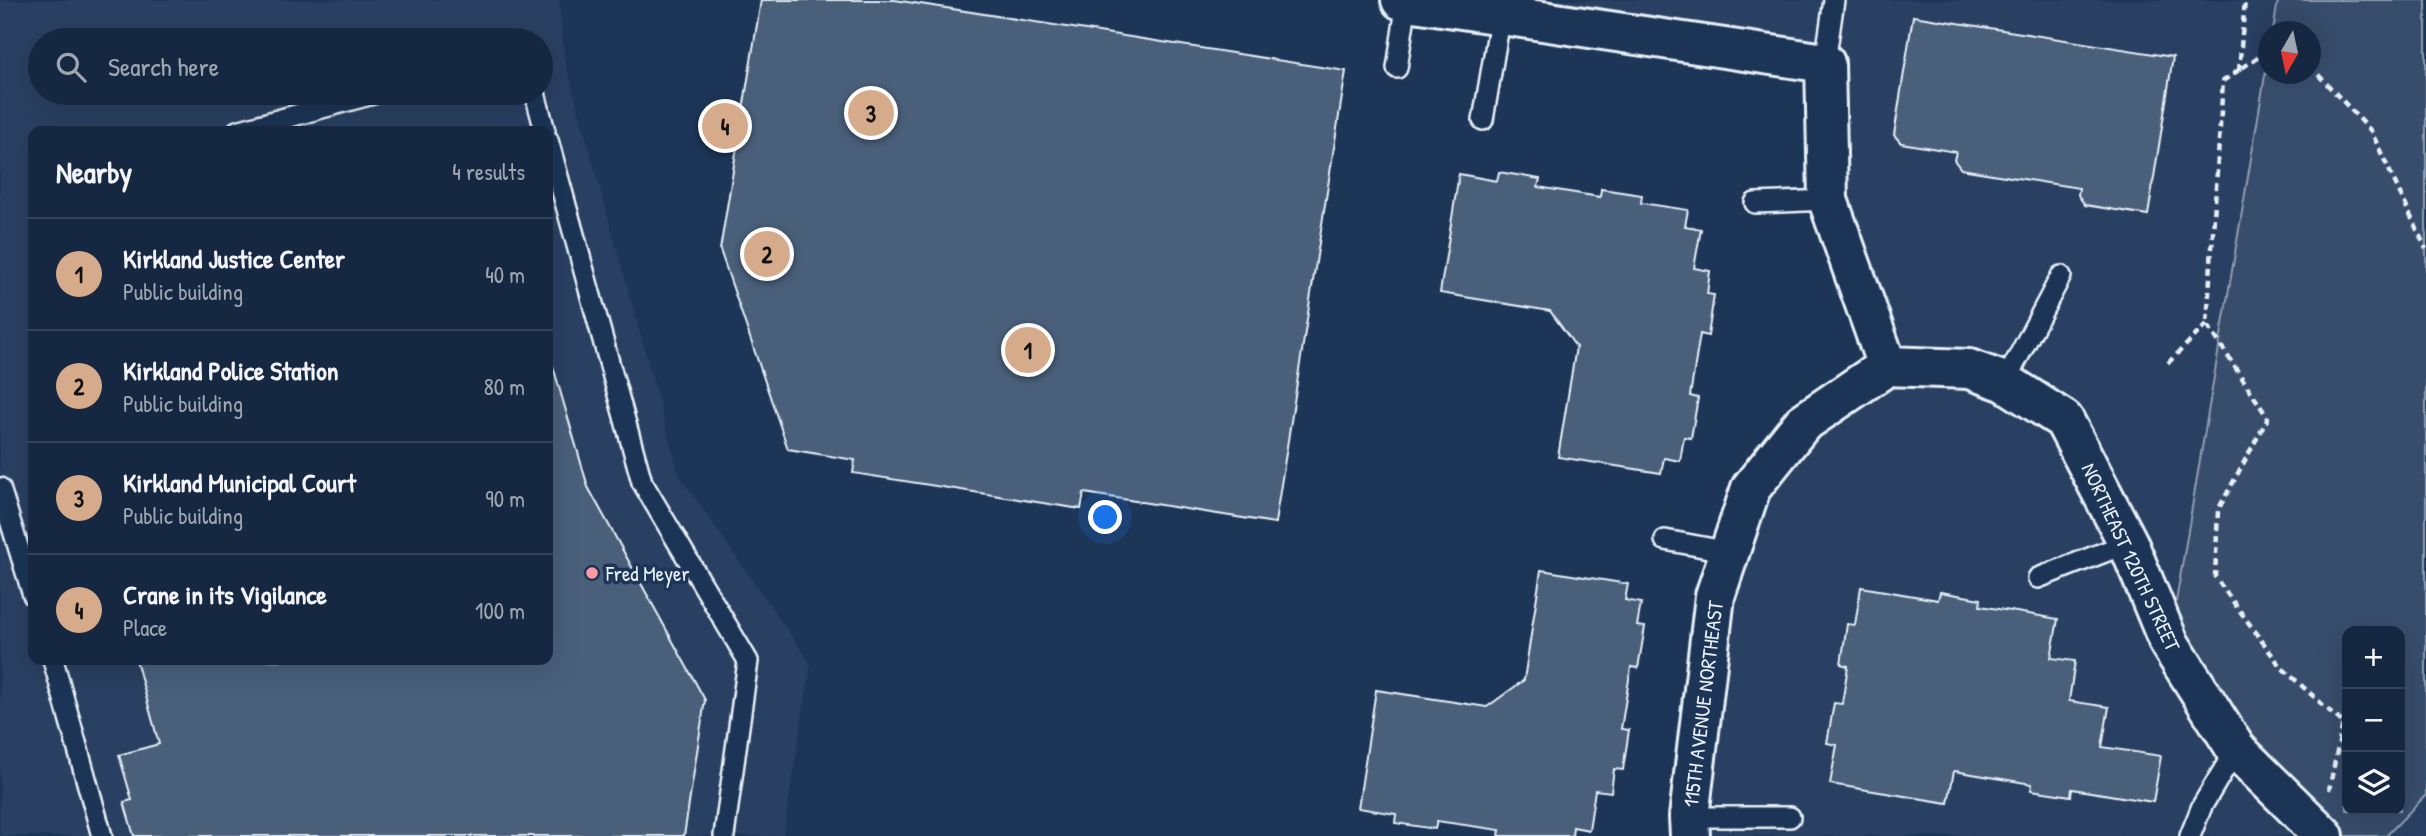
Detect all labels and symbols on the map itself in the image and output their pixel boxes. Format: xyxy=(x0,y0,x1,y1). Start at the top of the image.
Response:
north arrow xyxy=(2258,21,2321,84)
pin: 3 xyxy=(848,87,894,139)
pin: 4 xyxy=(702,100,748,152)
pin: 2 xyxy=(744,228,790,280)
pin: 1 xyxy=(1005,324,1051,376)
street label: NORTHEAST 120TH STREET xyxy=(2075,458,2188,657)
your location xyxy=(1088,500,1122,534)
place label: Fred Meyer xyxy=(605,559,690,588)
marker: Fred Meyer xyxy=(584,565,600,581)
street label: 115TH AVENUE NORTHEAST xyxy=(1676,598,1730,809)

